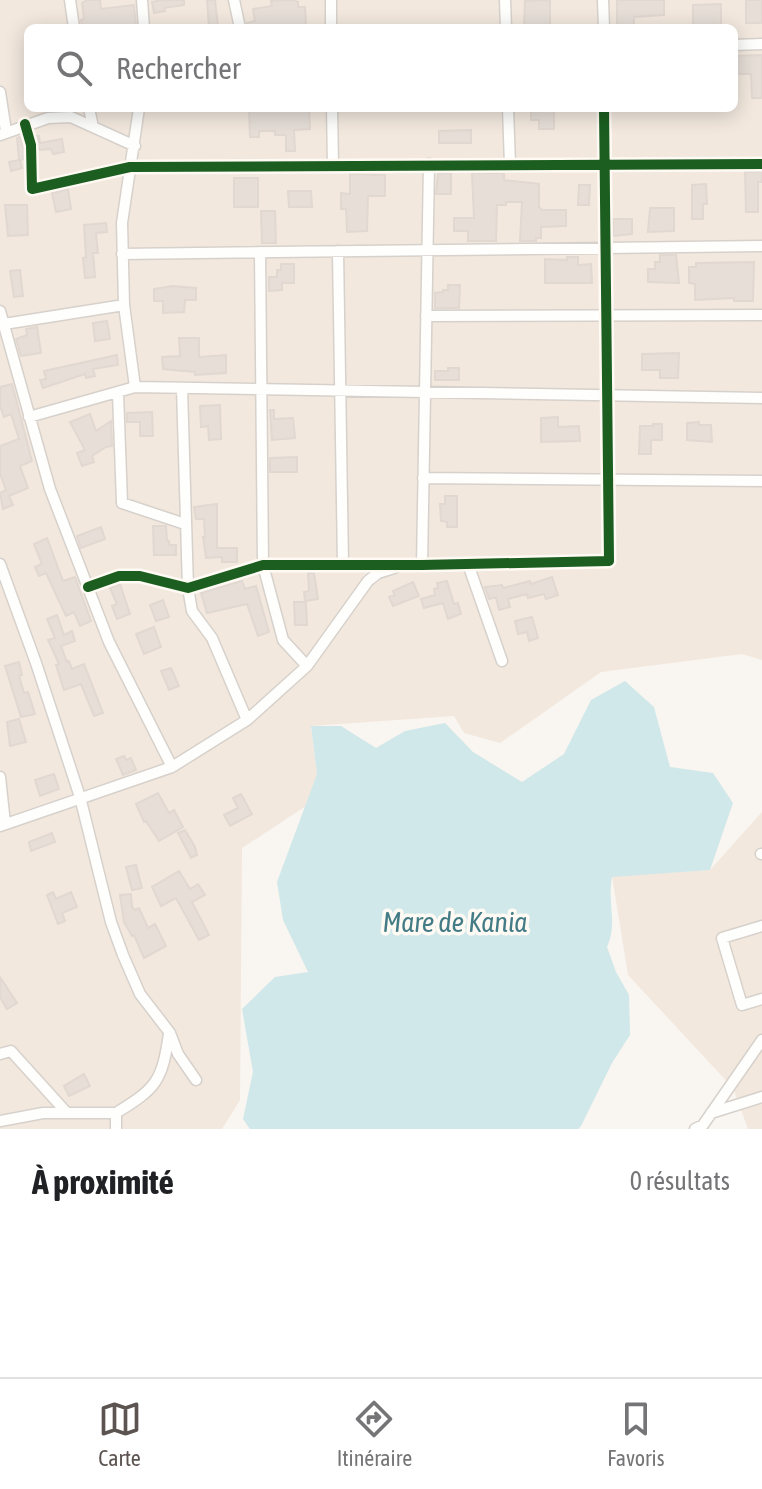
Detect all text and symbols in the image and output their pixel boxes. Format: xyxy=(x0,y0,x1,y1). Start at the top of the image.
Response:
search box xyxy=(24,24,738,112)
icon: search xyxy=(52,46,96,90)
text: Rechercher xyxy=(116,51,241,85)
water label: Mare de Kania xyxy=(383,906,527,938)
text: À proximité xyxy=(32,1162,174,1201)
text: 0 résultats xyxy=(630,1166,730,1196)
tab: Carte xyxy=(98,1397,142,1471)
tab: Itinéraire xyxy=(337,1397,412,1471)
tab: Favoris xyxy=(607,1397,664,1471)

